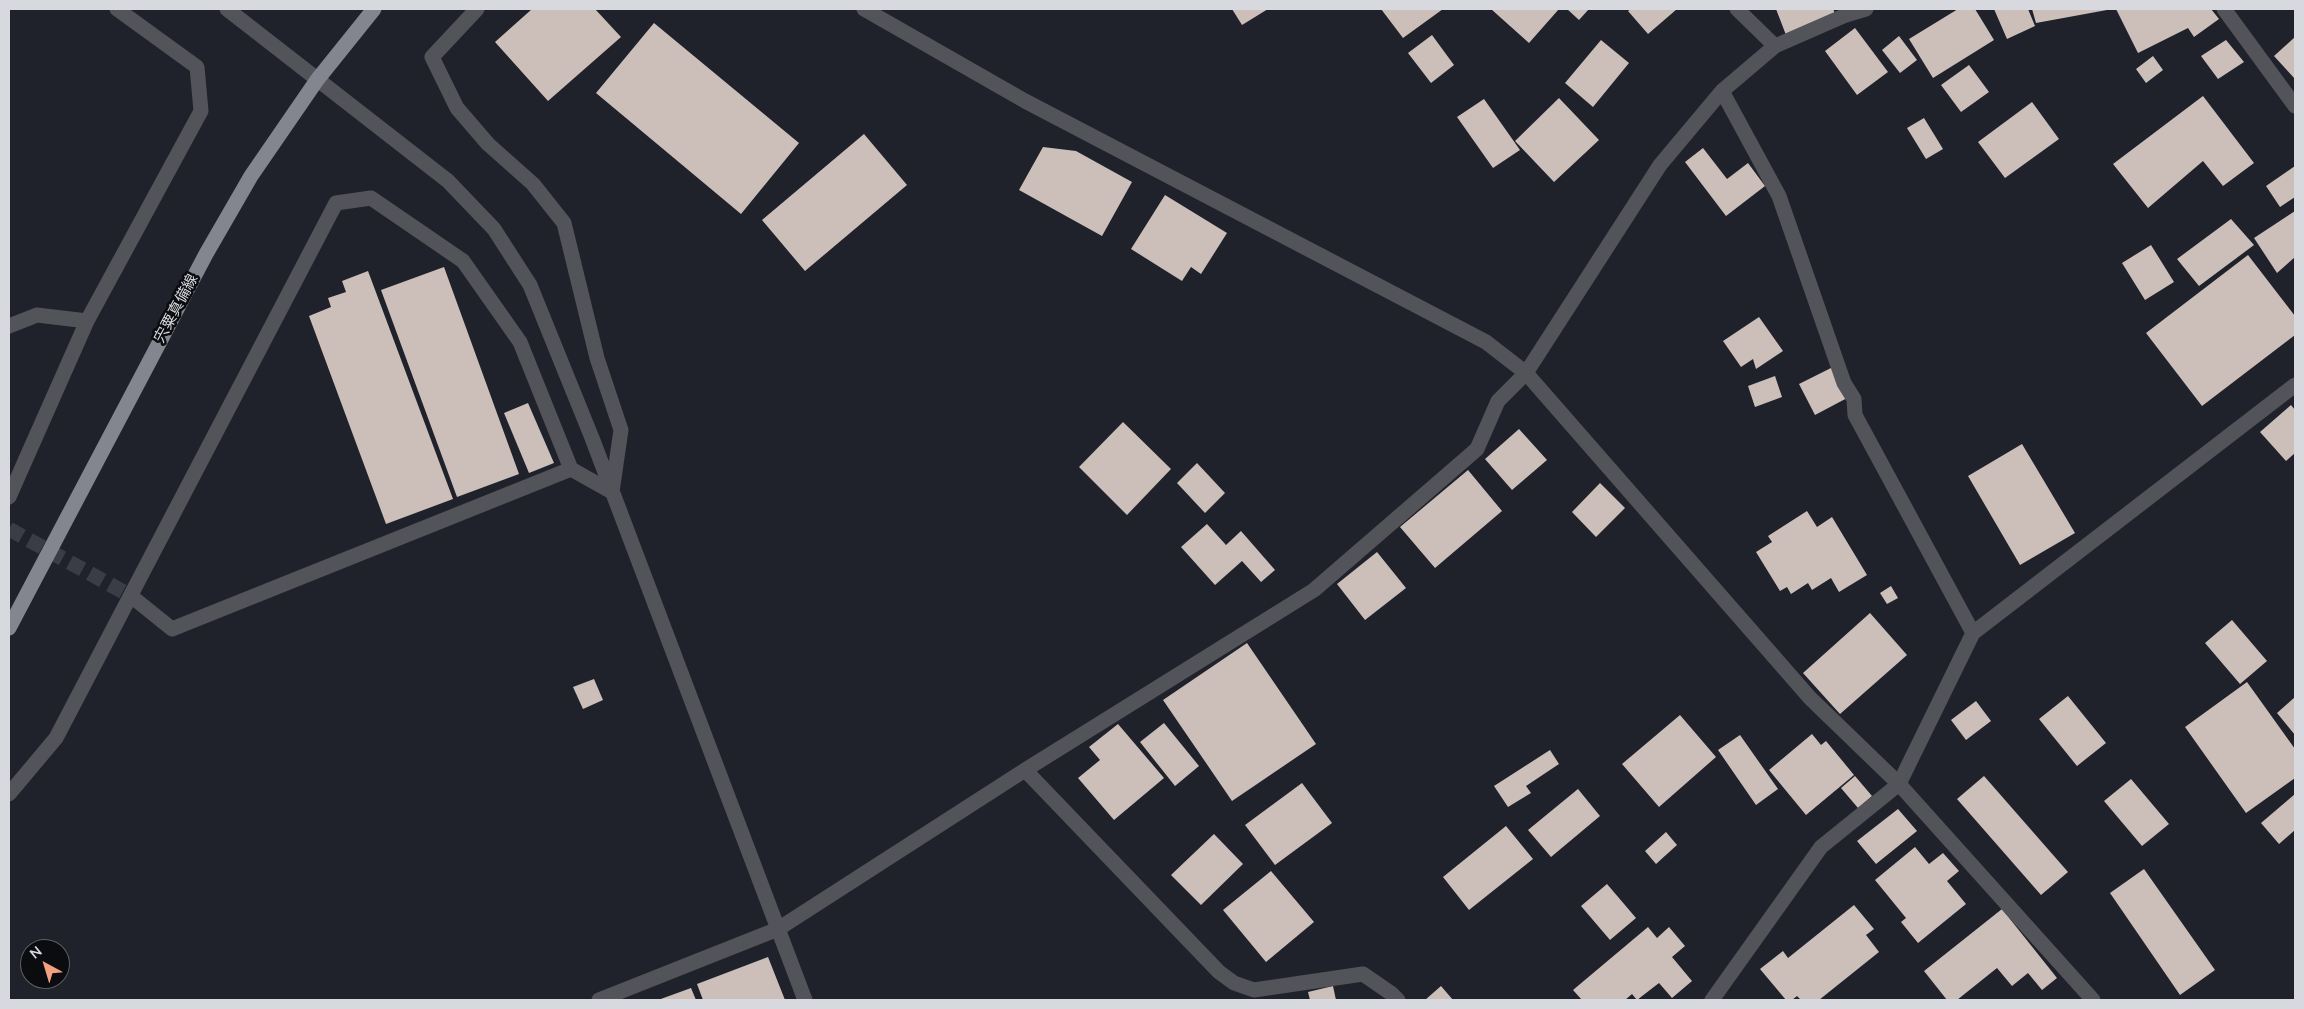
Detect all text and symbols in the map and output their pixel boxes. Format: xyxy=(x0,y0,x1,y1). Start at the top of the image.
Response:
street label: 宍粟真備線 xyxy=(151,272,203,346)
north arrow xyxy=(20,939,70,989)
text: N xyxy=(26,942,46,963)

